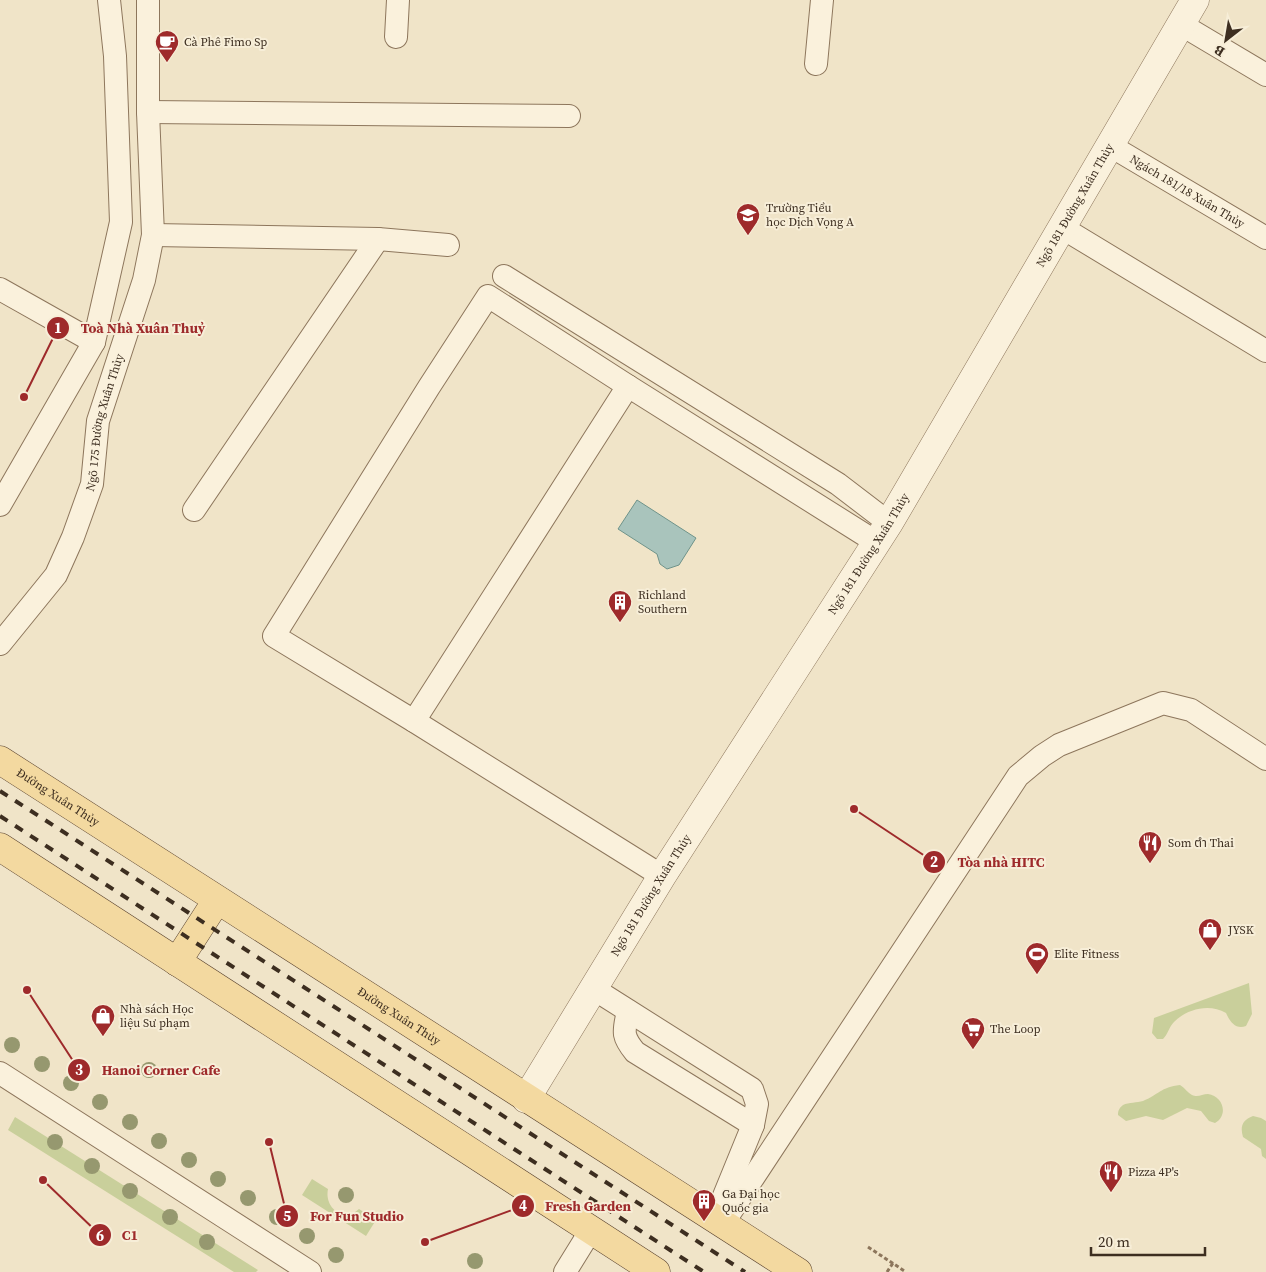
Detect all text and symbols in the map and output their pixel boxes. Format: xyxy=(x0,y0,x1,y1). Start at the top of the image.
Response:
north arrow xyxy=(1201,15,1251,65)
cafe icon: Cà Phê Fimo Sp xyxy=(154,29,180,63)
place label: Cà Phê Fimo Sp xyxy=(184,34,267,50)
text: B xyxy=(1210,40,1228,62)
street label: Ngõ 181 Đường Xuân Thủy xyxy=(1032,140,1118,270)
street label: Ngách 181/18 Xuân Thủy xyxy=(1127,151,1248,232)
place label: Trường Tiểu học Dịch Vọng A xyxy=(766,200,854,230)
school or university icon: Trường Tiểu học Dịch Vọng A xyxy=(735,202,761,236)
callout: Toà Nhà Xuân Thuỷ xyxy=(46,313,215,342)
text: 1 xyxy=(54,317,62,338)
text: Toà Nhà Xuân Thuỷ xyxy=(81,318,206,338)
street label: Ngõ 175 Đường Xuân Thủy xyxy=(82,351,128,494)
street label: Ngõ 181 Đường Xuân Thủy xyxy=(824,489,913,618)
place label: Richland Southern xyxy=(638,587,687,617)
building icon: Richland Southern xyxy=(607,589,633,623)
street label: Đường Xuân Thủy xyxy=(13,765,103,830)
street label: Ngõ 181 Đường Xuân Thủy xyxy=(607,830,695,959)
restaurant icon: Som ตำ Thai xyxy=(1137,830,1163,864)
place label: Som ตำ Thai xyxy=(1168,835,1234,851)
callout: Tòa nhà HITC xyxy=(922,848,1054,877)
text: 2 xyxy=(930,851,938,872)
text: Tòa nhà HITC xyxy=(957,852,1045,872)
shop icon: JYSK xyxy=(1197,917,1223,951)
place label: JYSK xyxy=(1227,922,1254,938)
sports icon: Elite Fitness xyxy=(1024,941,1050,975)
place label: Elite Fitness xyxy=(1054,946,1119,962)
street label: Đường Xuân Thủy xyxy=(354,983,444,1049)
place label: Nhà sách Học liệu Sư phạm xyxy=(120,1001,194,1031)
shop icon: Nhà sách Học liệu Sư phạm xyxy=(90,1003,116,1037)
supermarket icon: The Loop xyxy=(960,1016,986,1050)
place label: The Loop xyxy=(990,1021,1041,1037)
callout: Hanoi Corner Cafe xyxy=(66,1056,230,1085)
text: 3 xyxy=(75,1059,83,1080)
text: Hanoi Corner Cafe xyxy=(102,1060,220,1080)
restaurant icon: Pizza 4P's xyxy=(1098,1159,1124,1193)
place label: Pizza 4P's xyxy=(1128,1164,1179,1180)
place label: Ga Đại học Quốc gia xyxy=(722,1186,780,1216)
building icon: Ga Đại học Quốc gia xyxy=(691,1188,717,1222)
callout: Fresh Garden xyxy=(510,1192,641,1221)
text: 4 xyxy=(519,1195,527,1216)
text: Fresh Garden xyxy=(545,1196,631,1216)
callout: For Fun Studio xyxy=(275,1202,414,1231)
text: 5 xyxy=(283,1205,291,1226)
text: For Fun Studio xyxy=(310,1206,404,1226)
callout: C1 xyxy=(87,1221,148,1250)
scale bar xyxy=(1091,1224,1205,1256)
text: 6 xyxy=(96,1225,104,1246)
text: C1 xyxy=(122,1225,138,1245)
text: 20 m xyxy=(1098,1231,1130,1252)

